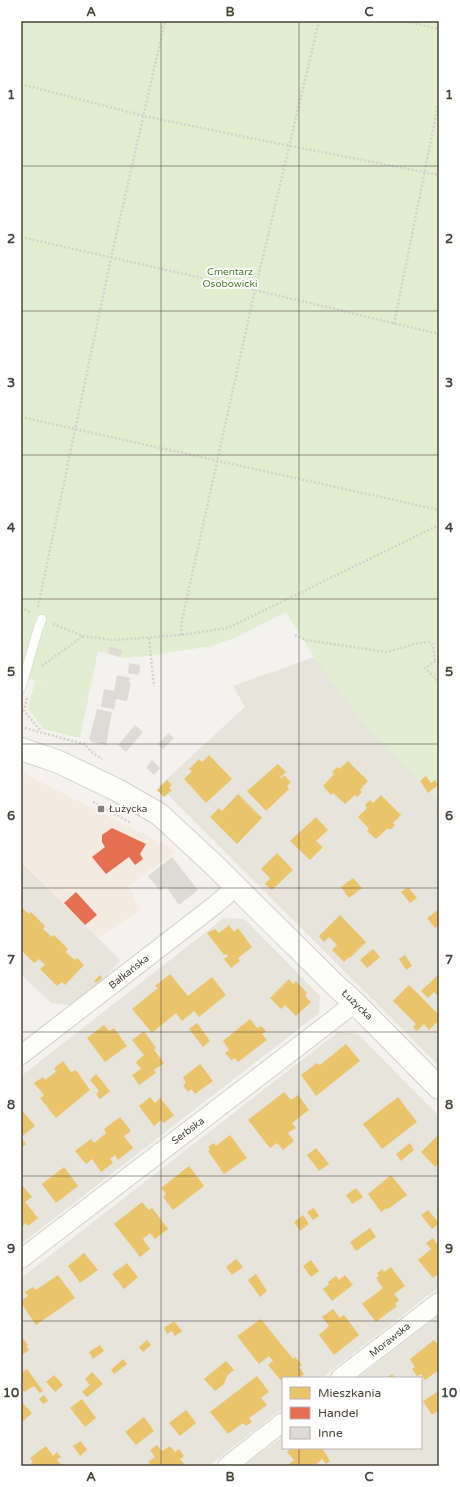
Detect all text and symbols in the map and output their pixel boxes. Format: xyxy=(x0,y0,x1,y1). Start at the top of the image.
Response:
text: A xyxy=(86,4,96,20)
text: B xyxy=(225,4,235,20)
text: C xyxy=(364,4,374,20)
text: 1 xyxy=(7,87,15,103)
text: 1 xyxy=(445,87,453,103)
text: 2 xyxy=(7,231,15,247)
text: 2 xyxy=(445,231,453,247)
park label: Cmentarz Osobowicki xyxy=(203,266,257,290)
text: 3 xyxy=(7,375,15,391)
text: 3 xyxy=(445,375,453,391)
text: 4 xyxy=(7,520,16,536)
text: 4 xyxy=(445,520,454,536)
text: 5 xyxy=(7,664,15,680)
text: 5 xyxy=(445,664,453,680)
place label: Łużycka xyxy=(109,803,147,815)
marker: Łużycka xyxy=(96,804,106,814)
text: 6 xyxy=(7,808,15,824)
text: 6 xyxy=(445,808,453,824)
text: 7 xyxy=(7,952,15,968)
text: 7 xyxy=(445,952,453,968)
street label: Bałkańska xyxy=(106,953,152,991)
street label: Łużycka xyxy=(339,987,375,1023)
text: 8 xyxy=(7,1097,15,1113)
text: 8 xyxy=(445,1097,453,1113)
street label: Serbska xyxy=(169,1115,207,1147)
text: 9 xyxy=(7,1241,15,1257)
text: 9 xyxy=(445,1241,453,1257)
street label: Morawska xyxy=(367,1320,413,1360)
legend xyxy=(282,1377,422,1449)
text: 10 xyxy=(3,1385,19,1401)
text: 10 xyxy=(441,1385,457,1401)
text: Mieszkania xyxy=(318,1386,381,1400)
text: Handel xyxy=(318,1406,358,1420)
text: Inne xyxy=(318,1426,343,1440)
text: A xyxy=(86,1469,96,1485)
text: B xyxy=(225,1469,235,1485)
text: C xyxy=(364,1469,374,1485)

